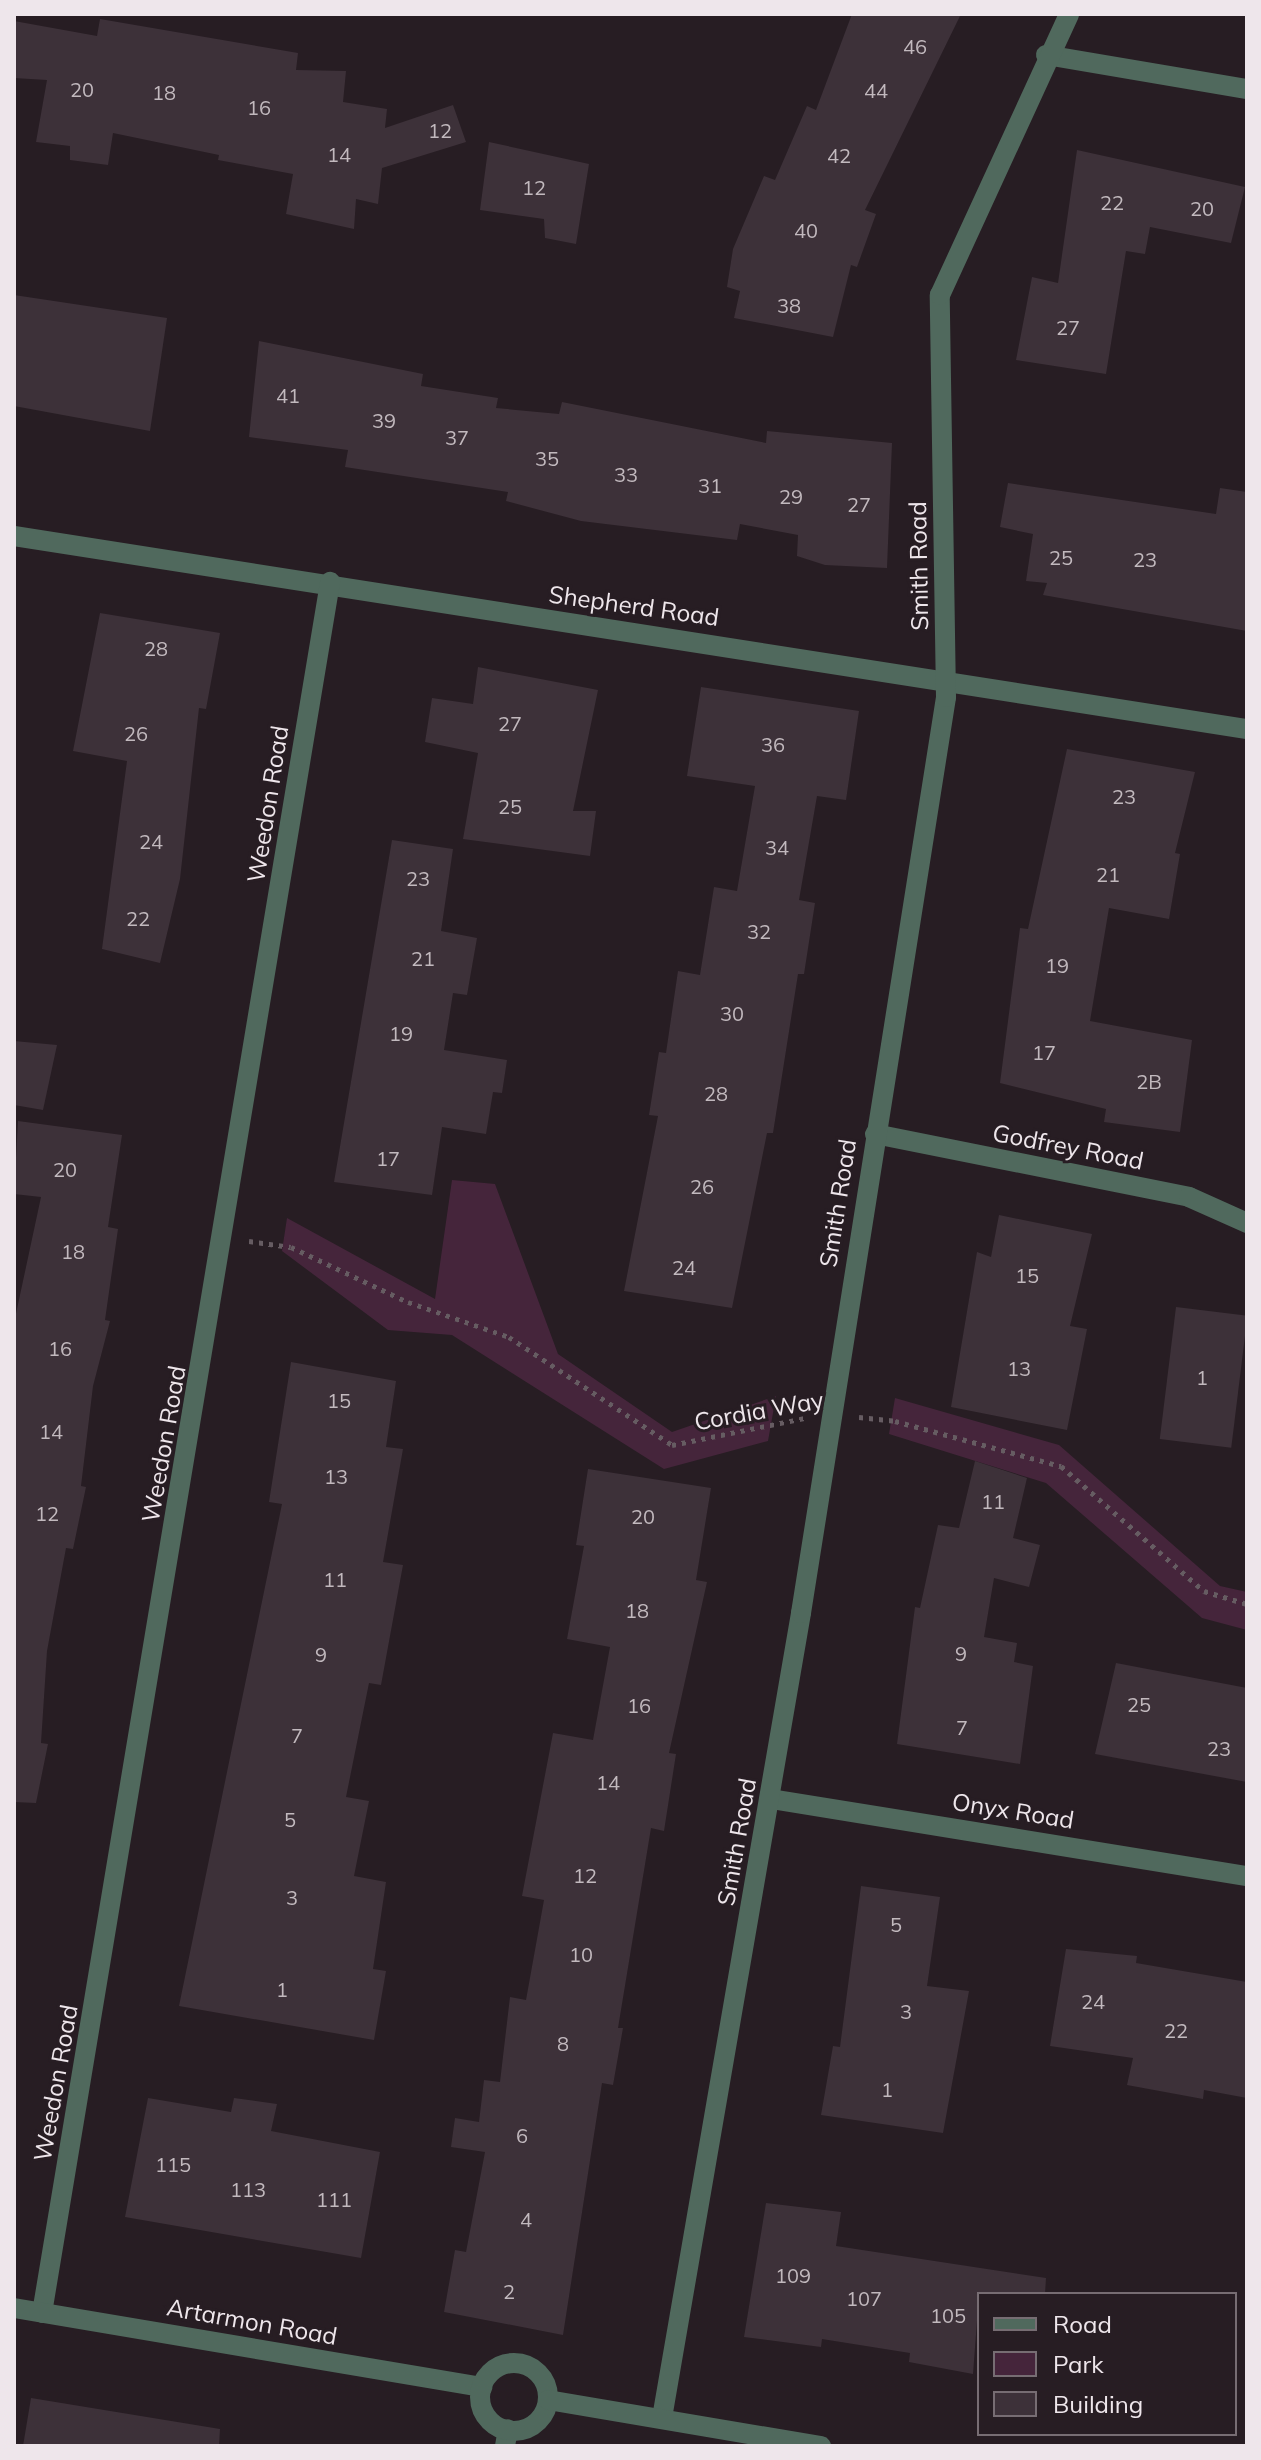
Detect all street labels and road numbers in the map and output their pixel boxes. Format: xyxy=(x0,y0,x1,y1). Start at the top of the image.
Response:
street label: Smith Road xyxy=(903,501,935,631)
street label: Shepherd Road xyxy=(547,580,721,632)
street label: Weedon Road xyxy=(241,723,295,885)
street label: Godfrey Road xyxy=(990,1118,1146,1176)
street label: Smith Road xyxy=(814,1137,862,1269)
street label: Weedon Road xyxy=(136,1363,192,1525)
street label: Cordia Way xyxy=(692,1385,826,1437)
street label: Smith Road xyxy=(712,1776,762,1908)
street label: Onyx Road xyxy=(950,1787,1076,1835)
street label: Weedon Road xyxy=(28,2002,84,2164)
street label: Artarmon Road xyxy=(165,2293,339,2351)

